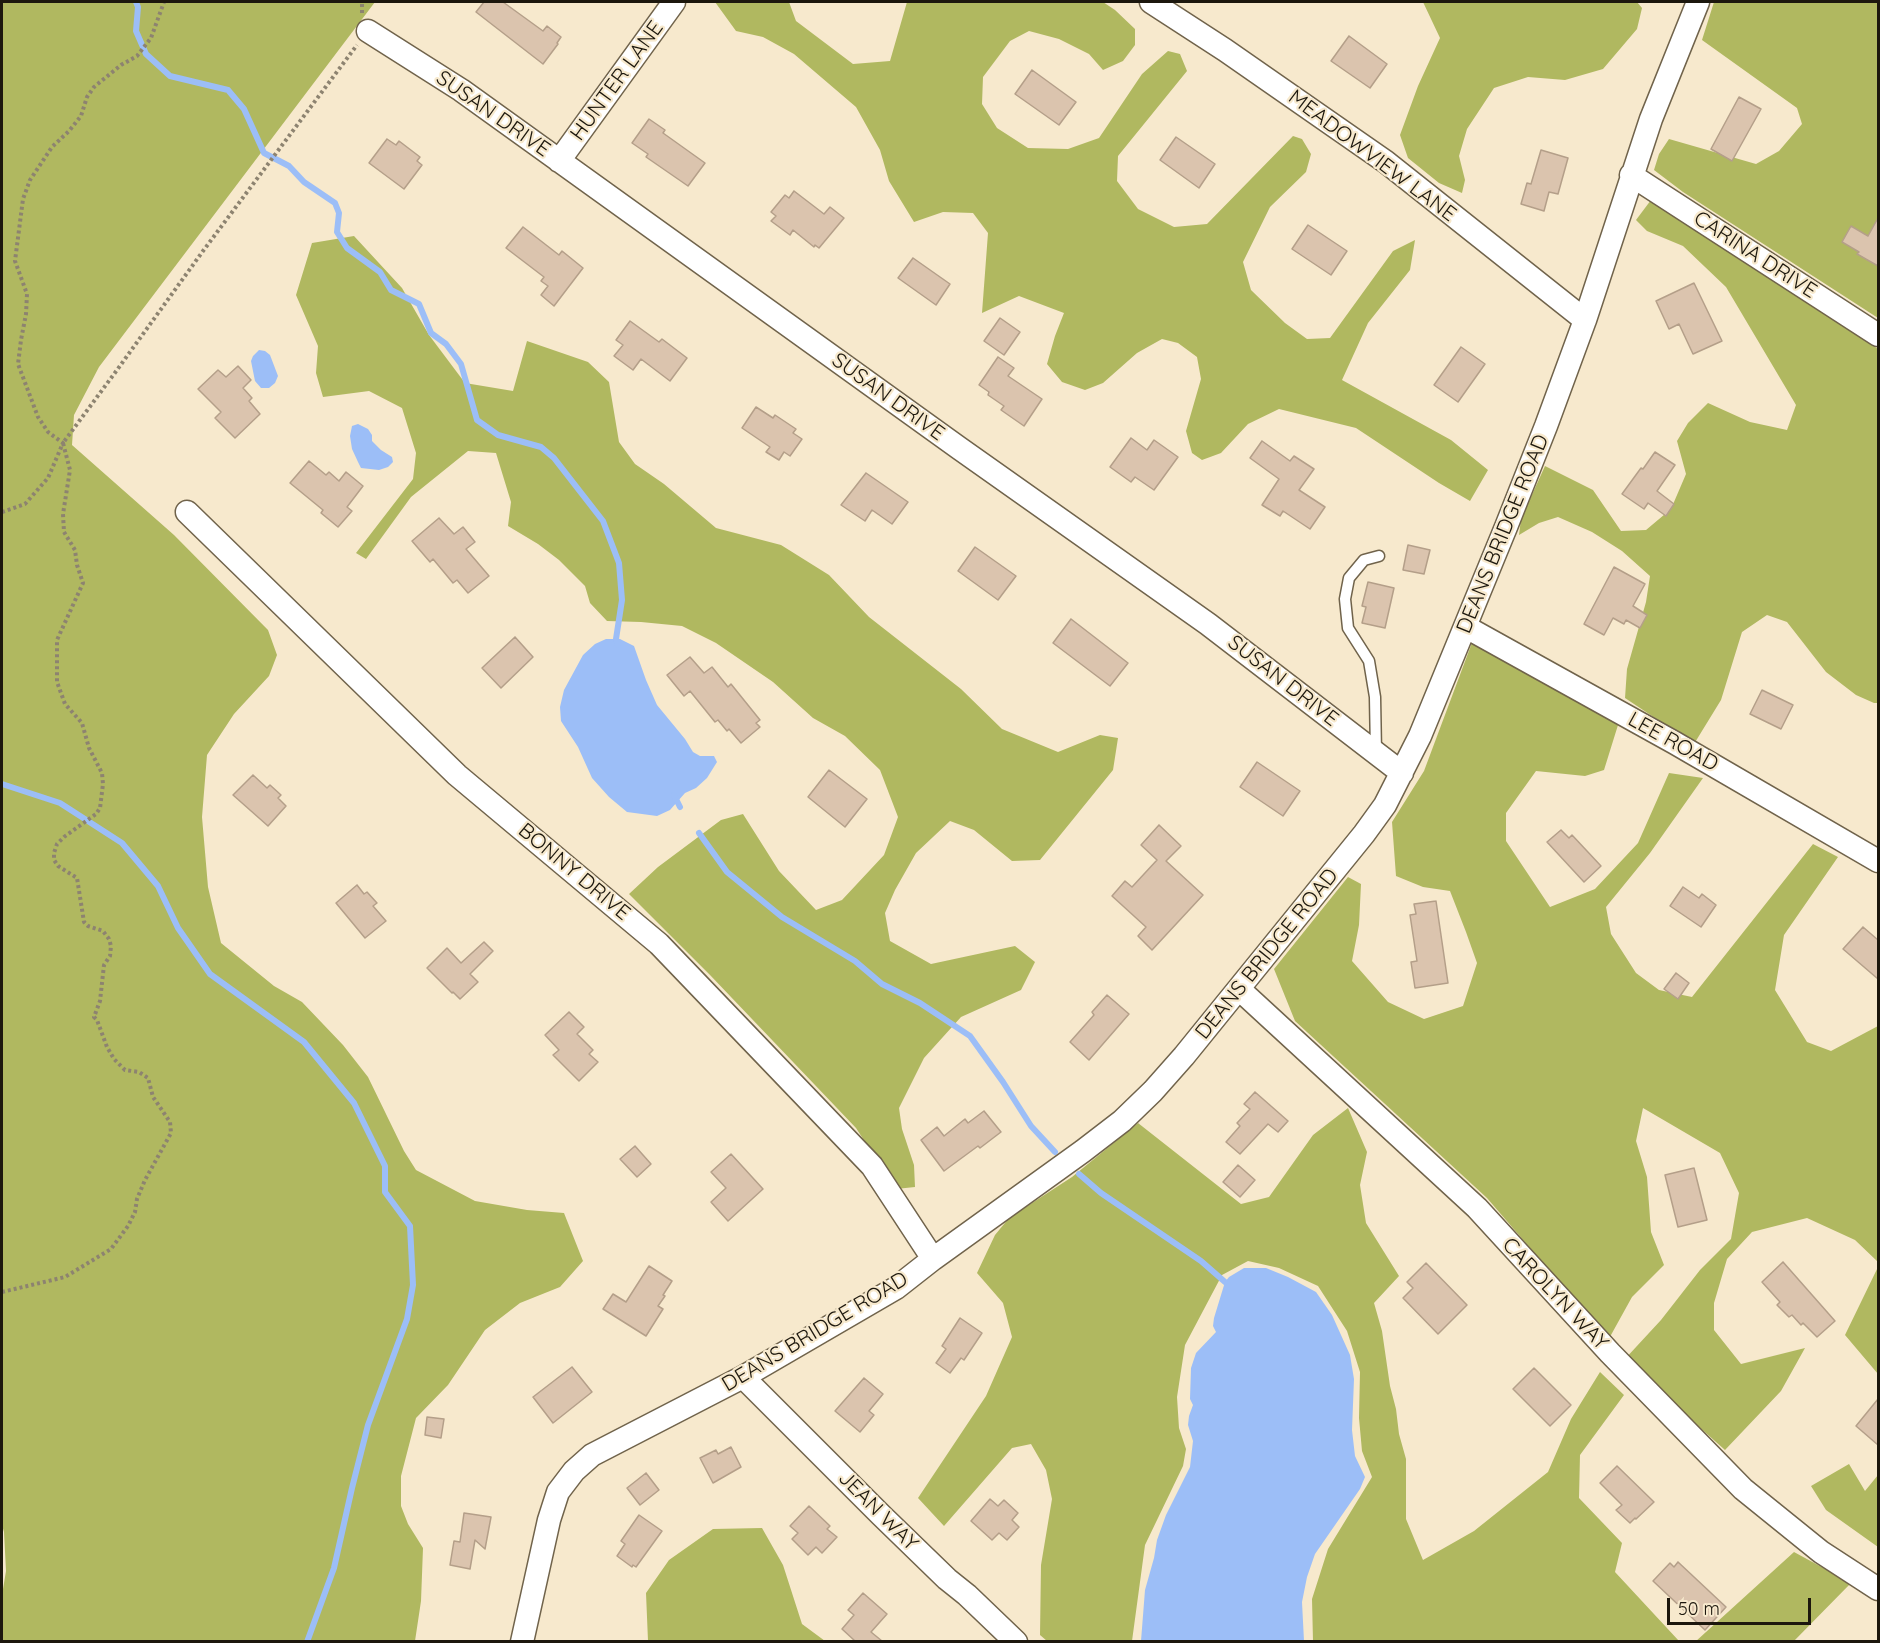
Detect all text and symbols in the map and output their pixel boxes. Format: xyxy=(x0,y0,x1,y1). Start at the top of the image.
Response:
street label: HUNTER LANE xyxy=(565,16,669,146)
street label: SUSAN DRIVE xyxy=(431,65,555,163)
street label: MEADOWVIEW LANE xyxy=(1283,85,1461,227)
street label: CARINA DRIVE xyxy=(1689,206,1821,304)
street label: SUSAN DRIVE xyxy=(827,348,949,446)
street label: DEANS BRIDGE ROAD xyxy=(1452,431,1554,637)
street label: SUSAN DRIVE xyxy=(1223,630,1343,732)
street label: LEE ROAD xyxy=(1623,707,1723,777)
street label: BONNY DRIVE xyxy=(513,818,635,926)
street label: DEANS BRIDGE ROAD xyxy=(1190,864,1344,1044)
street label: CAROLYN WAY xyxy=(1497,1233,1613,1355)
street label: DEANS BRIDGE ROAD xyxy=(718,1267,912,1397)
street label: JEAN WAY xyxy=(833,1466,923,1556)
scale bar xyxy=(1670,1586,1814,1624)
text: 50 m xyxy=(1678,1597,1720,1620)

